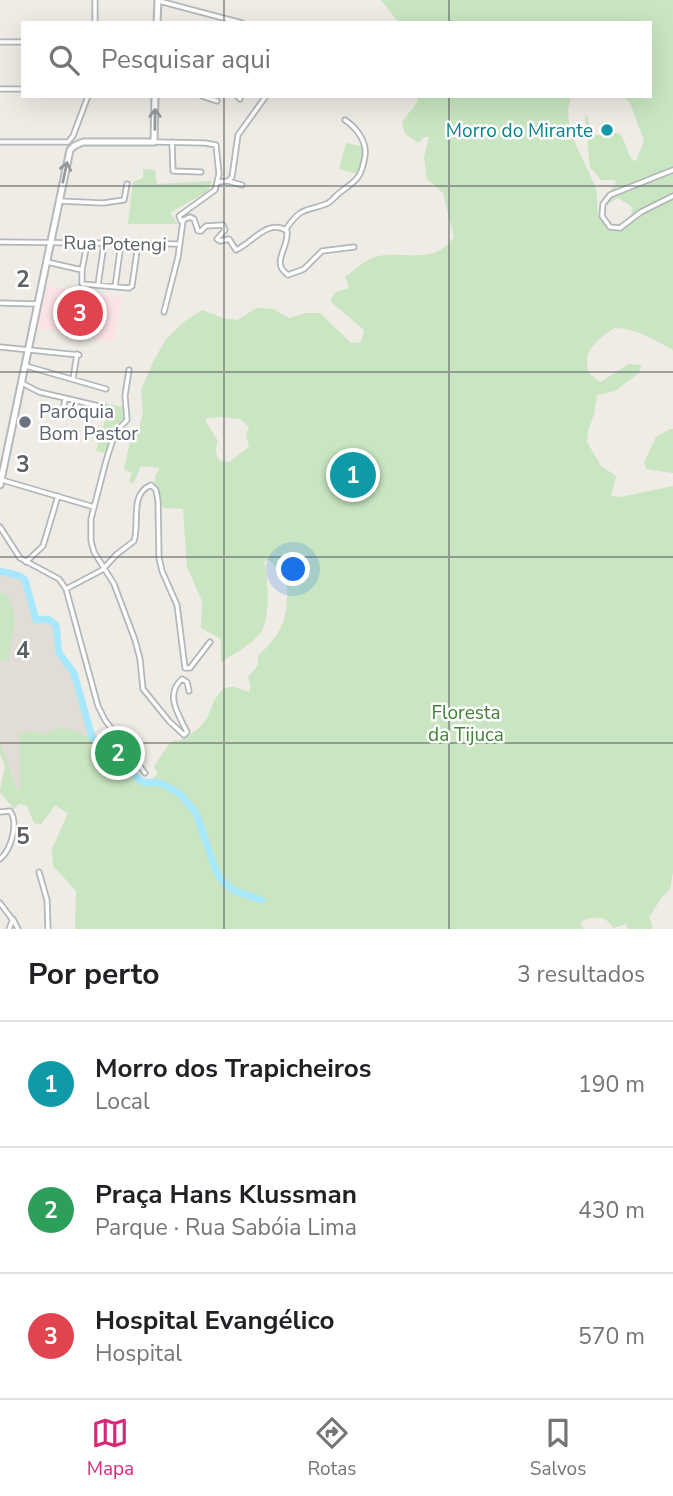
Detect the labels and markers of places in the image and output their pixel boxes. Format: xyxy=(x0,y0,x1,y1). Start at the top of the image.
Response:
place label: Morro do Mirante xyxy=(446,118,593,144)
marker: Morro do Mirante xyxy=(599,122,615,138)
pin: 3 xyxy=(57,287,103,339)
place label: Paróquia Bom Pastor xyxy=(39,399,138,447)
marker: Paróquia Bom Pastor xyxy=(17,414,33,430)
pin: 1 xyxy=(330,449,376,501)
pin: 2 xyxy=(95,727,141,779)

